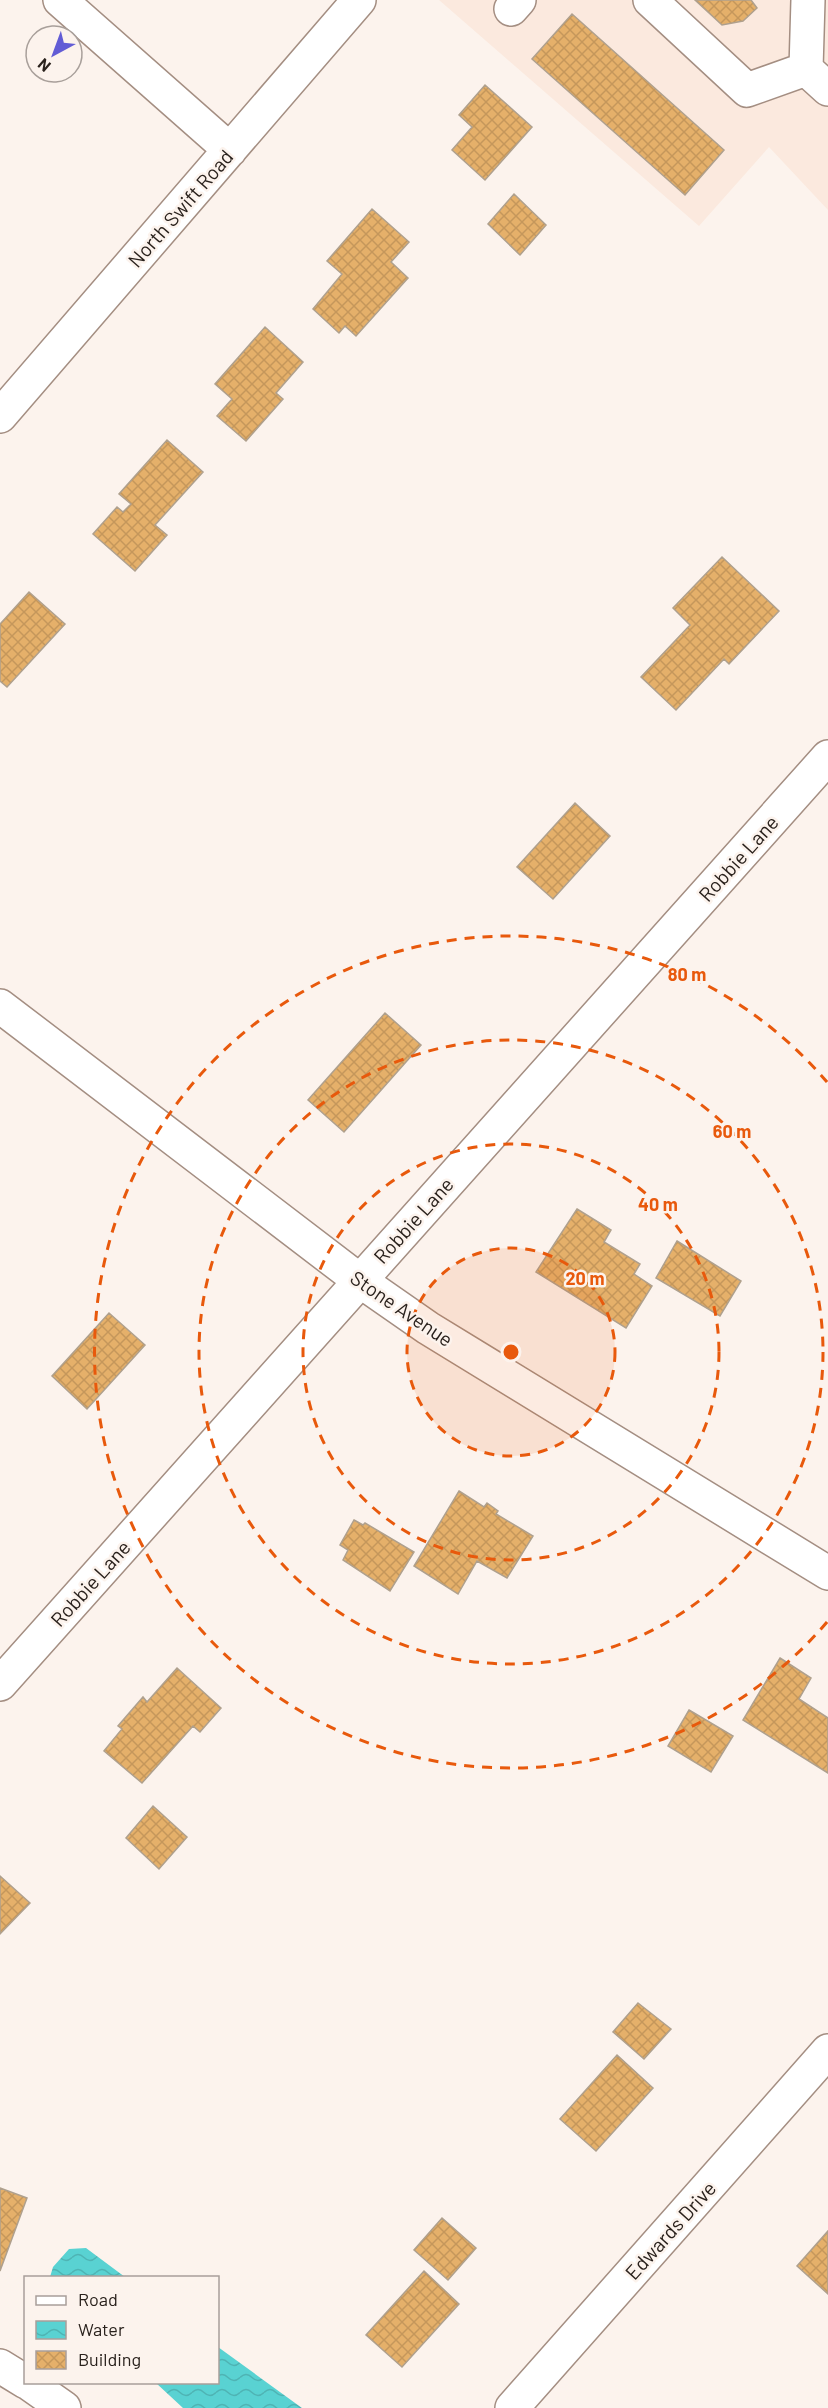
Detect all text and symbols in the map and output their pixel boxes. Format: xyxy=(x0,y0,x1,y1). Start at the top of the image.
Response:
north arrow xyxy=(24,24,84,84)
text: N xyxy=(34,55,54,76)
street label: North Swift Road xyxy=(122,144,238,272)
street label: Robbie Lane xyxy=(693,810,783,906)
text: 80 m xyxy=(668,963,706,985)
text: 60 m xyxy=(713,1120,751,1142)
street label: Robbie Lane xyxy=(368,1172,458,1268)
text: 40 m xyxy=(638,1193,678,1215)
street label: Stone Avenue xyxy=(346,1265,458,1351)
text: 20 m xyxy=(566,1267,604,1289)
centre of rings xyxy=(501,1342,521,1362)
street label: Robbie Lane xyxy=(45,1535,135,1631)
street label: Edwards Drive xyxy=(620,2176,720,2284)
legend xyxy=(24,2276,219,2384)
text: Road xyxy=(78,2288,118,2310)
text: Water xyxy=(78,2318,125,2340)
text: Building xyxy=(78,2348,141,2370)

